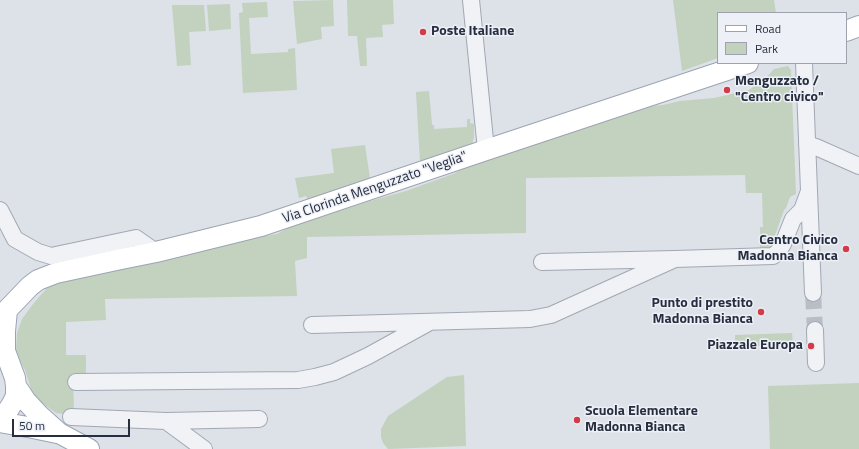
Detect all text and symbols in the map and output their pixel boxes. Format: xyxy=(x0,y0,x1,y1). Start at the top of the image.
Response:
legend xyxy=(717,12,847,64)
text: Road xyxy=(755,19,781,38)
place label: Poste Italiane xyxy=(431,24,514,40)
marker: Poste Italiane xyxy=(418,27,428,37)
text: Park xyxy=(755,39,778,58)
place label: Menguzzato / "Centro civico" xyxy=(735,74,824,106)
marker: Menguzzato / "Centro civico" xyxy=(722,85,732,95)
street label: Via Clorinda Menguzzato "Veglia" xyxy=(280,148,470,228)
place label: Centro Civico Madonna Bianca xyxy=(738,233,838,266)
marker: Centro Civico Madonna Bianca xyxy=(841,244,851,254)
place label: Punto di prestito Madonna Bianca xyxy=(651,296,753,328)
marker: Punto di prestito Madonna Bianca xyxy=(756,307,766,317)
place label: Piazzale Europa xyxy=(707,338,803,354)
marker: Piazzale Europa xyxy=(806,341,816,351)
place label: Scuola Elementare Madonna Bianca xyxy=(585,404,698,436)
scale bar xyxy=(14,411,132,437)
marker: Scuola Elementare Madonna Bianca xyxy=(572,415,582,425)
text: 50 m xyxy=(19,416,45,435)

